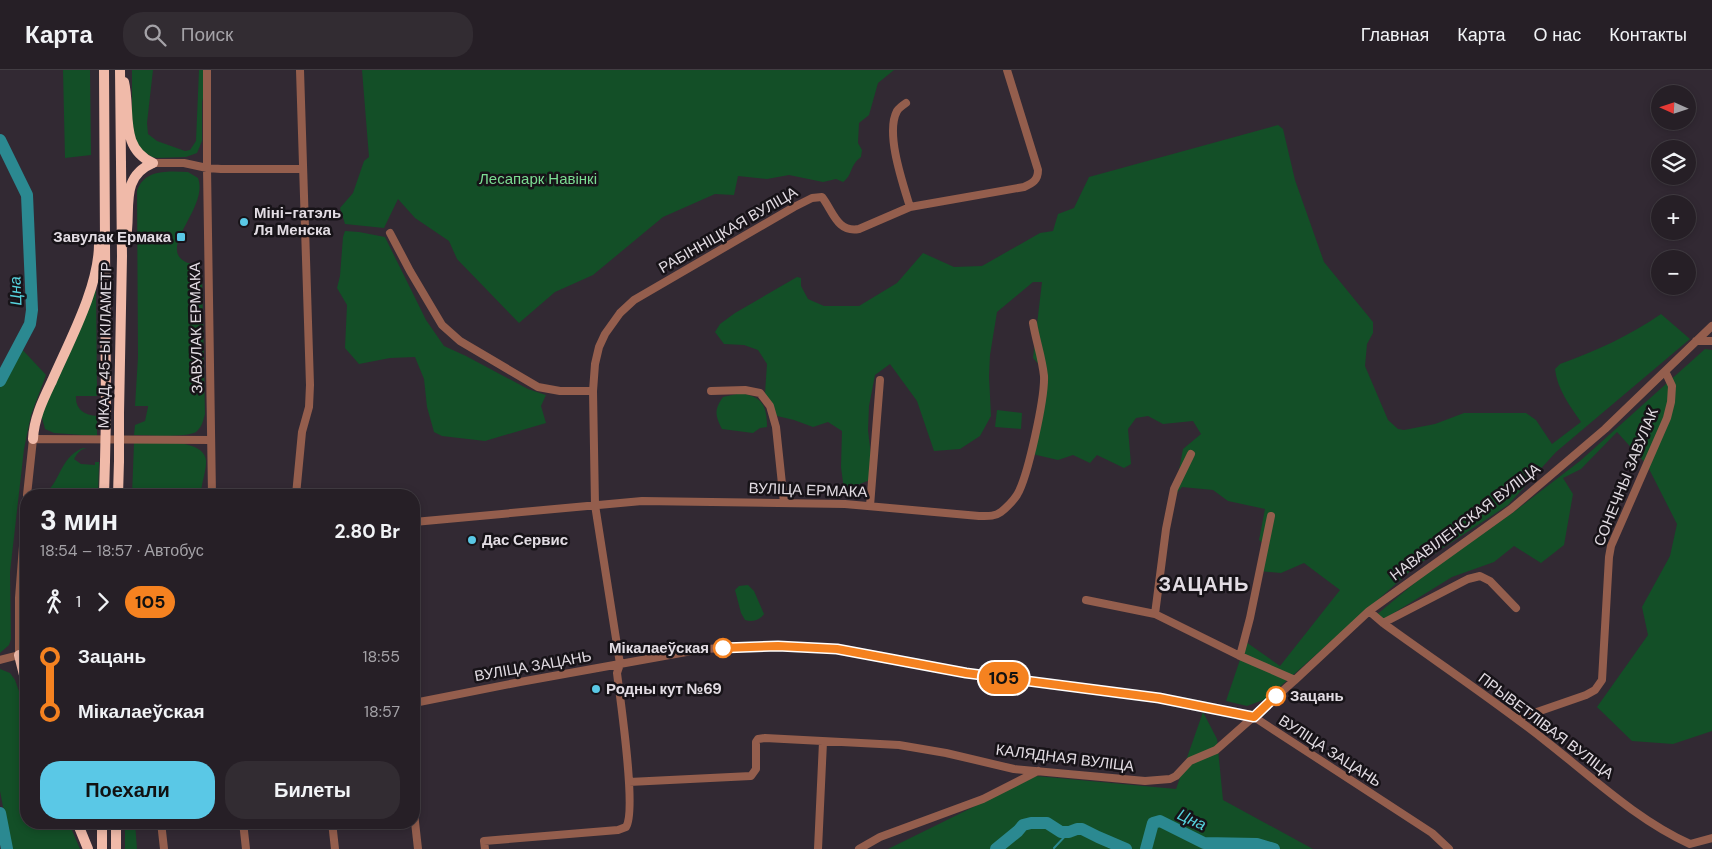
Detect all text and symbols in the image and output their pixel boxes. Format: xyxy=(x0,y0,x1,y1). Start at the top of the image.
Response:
search box xyxy=(123,12,473,57)
text: Карта xyxy=(25,19,93,50)
icon: search xyxy=(141,21,169,49)
text: Поиск xyxy=(181,22,233,47)
text: Главная xyxy=(1361,23,1429,47)
text: Карта xyxy=(1457,23,1506,47)
text: О нас xyxy=(1534,23,1581,47)
text: Контакты xyxy=(1609,23,1687,47)
north arrow xyxy=(1651,85,1696,130)
map controls xyxy=(1651,85,1696,295)
button: layers xyxy=(1651,140,1696,185)
park label: Лесапарк Навінкі xyxy=(479,169,597,189)
street label: РАБІННІЦКАЯ ВУЛІЦА xyxy=(655,182,801,278)
button: + xyxy=(1651,195,1696,240)
place label: Міні-гатэль Ля Менска xyxy=(254,203,341,240)
marker: Міні-гатэль Ля Менска xyxy=(238,216,250,228)
place label: Завулак Ермака xyxy=(53,227,172,247)
marker: Завулак Ермака xyxy=(175,231,187,243)
button: − xyxy=(1651,250,1696,295)
street label: МКАД, 45-Ы КІЛАМЕТР xyxy=(94,261,116,429)
street label: ЗАВУЛАК ЕРМАКА xyxy=(185,262,207,394)
water label: Цна xyxy=(4,276,27,306)
street label: СОНЕЧНЫ ЗАВУЛАК xyxy=(1589,405,1663,549)
street label: НАВАВІЛЕНСКАЯ ВУЛІЦА xyxy=(1386,459,1544,585)
street label: ВУЛІЦА ЕРМАКА xyxy=(748,478,868,502)
text: 3 мин xyxy=(40,502,118,539)
text: 2.80 Br xyxy=(334,519,400,544)
place label: Дас Сервис xyxy=(482,530,568,550)
marker: Дас Сервис xyxy=(466,534,478,546)
text: 18:54 – 18:57 · Автобус xyxy=(40,540,204,561)
district label: ЗАЦАНЬ xyxy=(1159,571,1249,597)
icon: walk xyxy=(40,588,68,616)
icon: forward xyxy=(89,588,117,616)
text: 105 xyxy=(135,590,165,614)
text: 1 xyxy=(76,591,81,612)
place label: Мікалаеўская xyxy=(609,638,709,658)
marker: Мікалаеўская xyxy=(713,638,733,658)
text: Зацань xyxy=(78,644,146,669)
text: 18:55 xyxy=(363,646,400,667)
street label: ВУЛІЦА ЗАЦАНЬ xyxy=(473,646,593,686)
line badge: 105 xyxy=(975,662,1033,694)
text: 105 xyxy=(989,666,1019,690)
street label: ПРЫВЕТЛІВАЯ ВУЛІЦА xyxy=(1474,668,1618,784)
place label: Родны кут №69 xyxy=(606,679,722,699)
marker: Родны кут №69 xyxy=(590,683,602,695)
marker: Зацань xyxy=(1266,686,1286,706)
place label: Зацань xyxy=(1290,686,1344,706)
text: Мікалаеўская xyxy=(78,699,205,724)
text: 18:57 xyxy=(364,701,400,722)
street label: ВУЛІЦА ЗАЦАНЬ xyxy=(1275,710,1385,792)
street label: КАЛЯДНАЯ ВУЛІЦА xyxy=(995,740,1135,776)
button: Поехали xyxy=(40,761,215,819)
button: Билеты xyxy=(225,761,400,819)
water label: Цна xyxy=(1174,804,1210,835)

